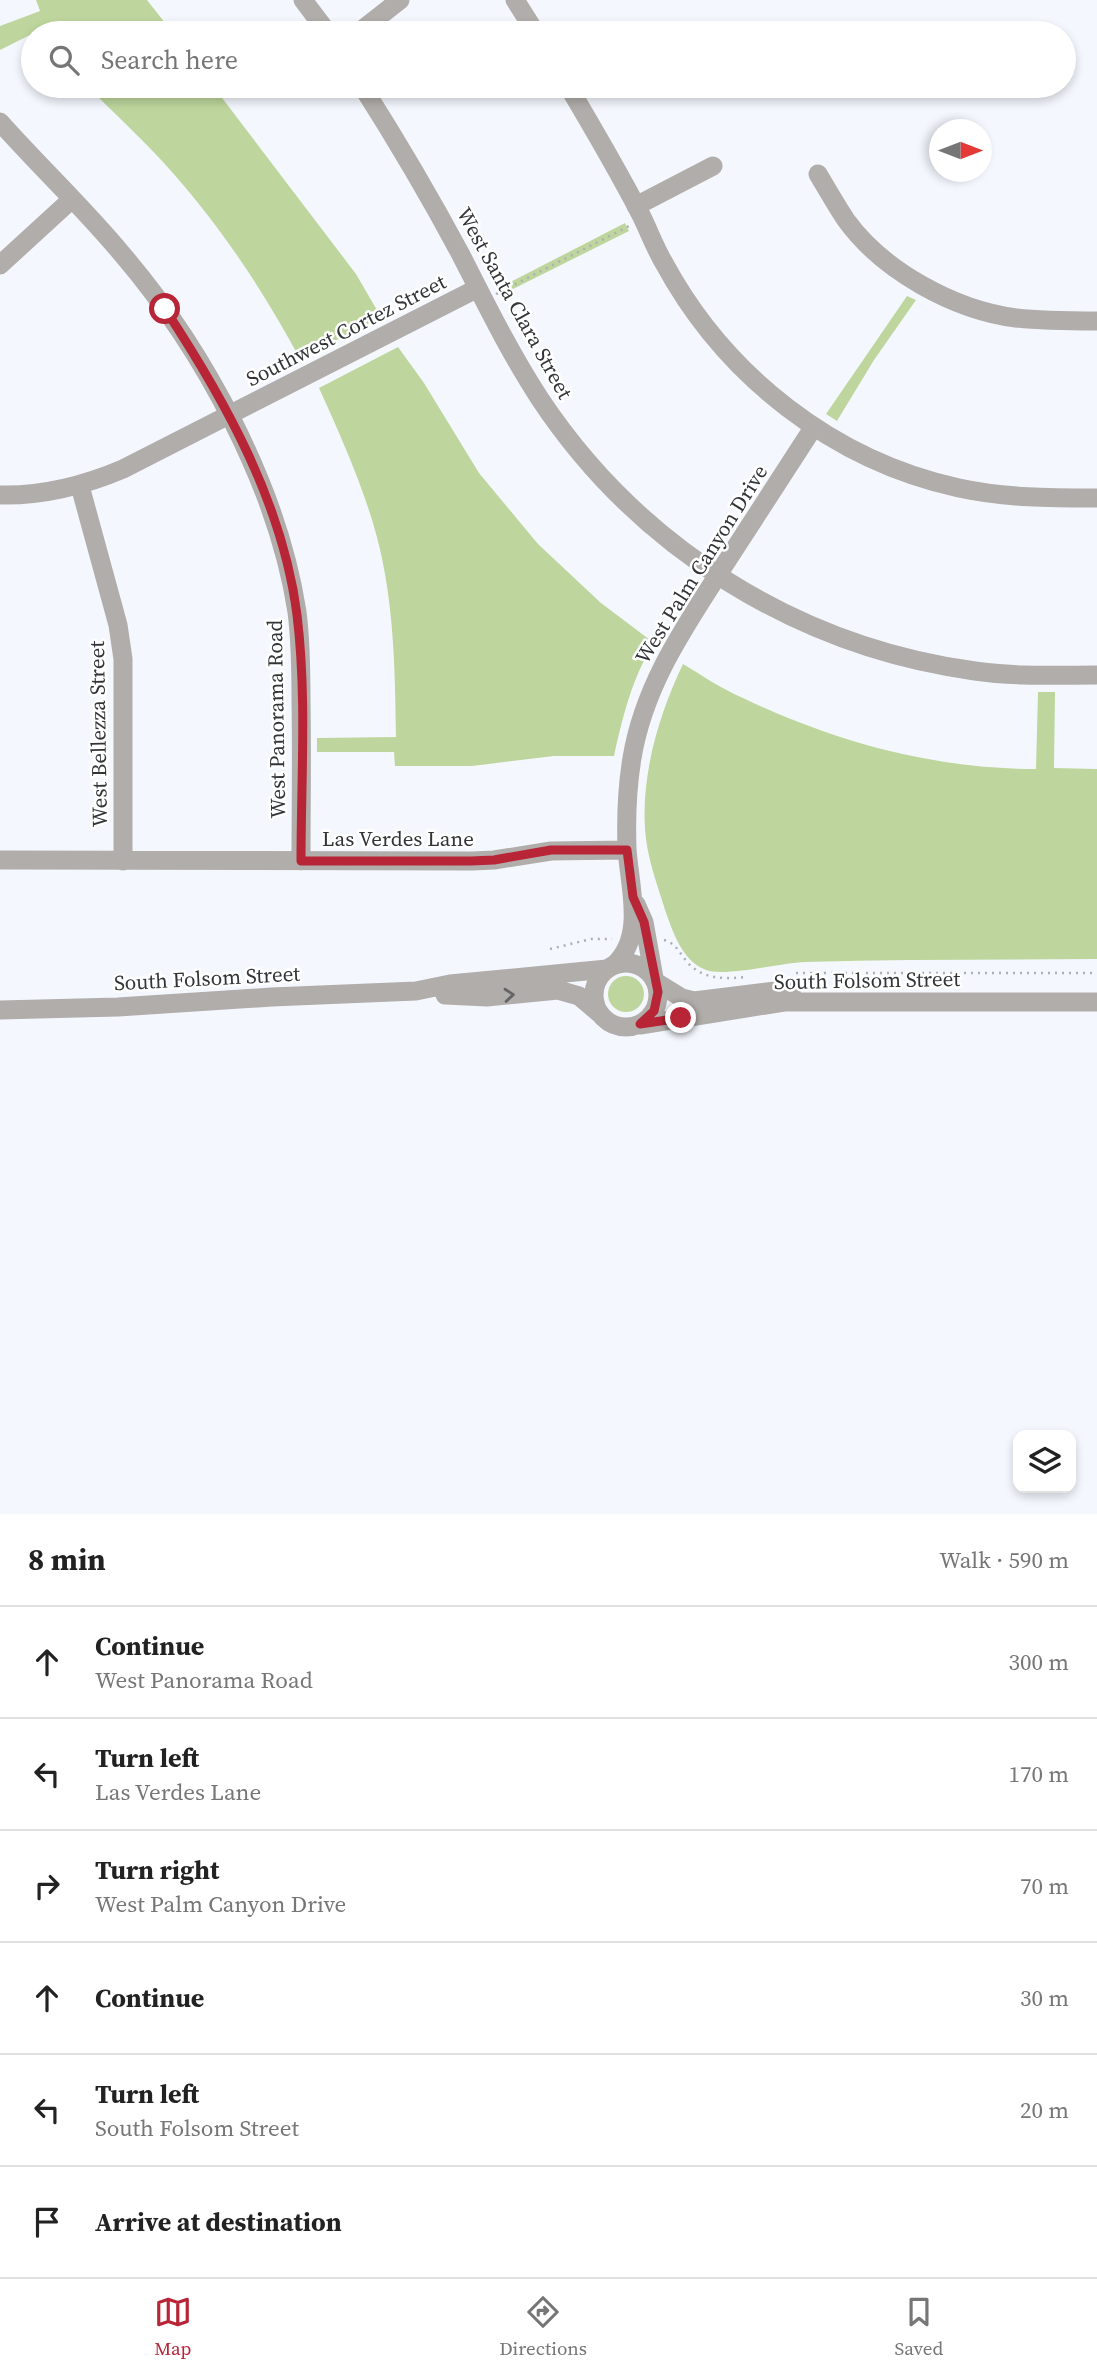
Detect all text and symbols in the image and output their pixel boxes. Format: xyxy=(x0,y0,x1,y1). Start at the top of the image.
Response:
search box xyxy=(21,21,1076,98)
icon: search xyxy=(45,41,83,79)
text: Search here xyxy=(101,42,238,78)
north arrow xyxy=(929,119,992,182)
street label: West Santa Clara Street xyxy=(450,202,580,404)
street label: Southwest Cortez Street xyxy=(241,267,451,393)
route start xyxy=(149,293,180,324)
street label: West Palm Canyon Drive xyxy=(628,459,774,669)
street label: West Panorama Road xyxy=(260,619,292,819)
street label: West Bellezza Street xyxy=(82,640,114,827)
street label: Las Verdes Lane xyxy=(322,824,474,853)
street label: South Folsom Street xyxy=(113,959,301,997)
street label: South Folsom Street xyxy=(774,964,961,996)
one-way arrow xyxy=(503,988,514,1003)
route end xyxy=(665,1002,696,1033)
map controls xyxy=(1013,1430,1076,1493)
button: layers xyxy=(1013,1430,1076,1493)
text: 8 min xyxy=(28,1539,106,1580)
text: Walk · 590 m xyxy=(939,1544,1069,1576)
text: Continue xyxy=(95,1628,204,1664)
icon: ahead xyxy=(28,1643,66,1681)
text: 300 m xyxy=(1008,1646,1069,1678)
text: West Panorama Road xyxy=(95,1664,313,1696)
text: Turn left xyxy=(95,1740,199,1776)
icon: left xyxy=(28,1755,66,1793)
text: 170 m xyxy=(1008,1758,1069,1790)
text: Las Verdes Lane xyxy=(95,1776,261,1808)
text: Turn right xyxy=(95,1852,219,1888)
icon: right xyxy=(28,1867,66,1905)
text: 70 m xyxy=(1020,1870,1069,1902)
text: West Palm Canyon Drive xyxy=(95,1888,346,1920)
icon: ahead xyxy=(28,1979,66,2017)
text: Continue xyxy=(95,1980,204,2016)
text: 30 m xyxy=(1020,1982,1069,2014)
text: Turn left xyxy=(95,2076,199,2112)
icon: left xyxy=(28,2091,66,2129)
text: 20 m xyxy=(1020,2094,1069,2126)
text: South Folsom Street xyxy=(95,2112,299,2144)
icon: arrive xyxy=(28,2203,66,2241)
text: Arrive at destination xyxy=(95,2204,342,2240)
tab: Map xyxy=(154,2293,192,2361)
tab: Directions xyxy=(499,2293,587,2361)
tab: Saved xyxy=(895,2293,943,2361)

